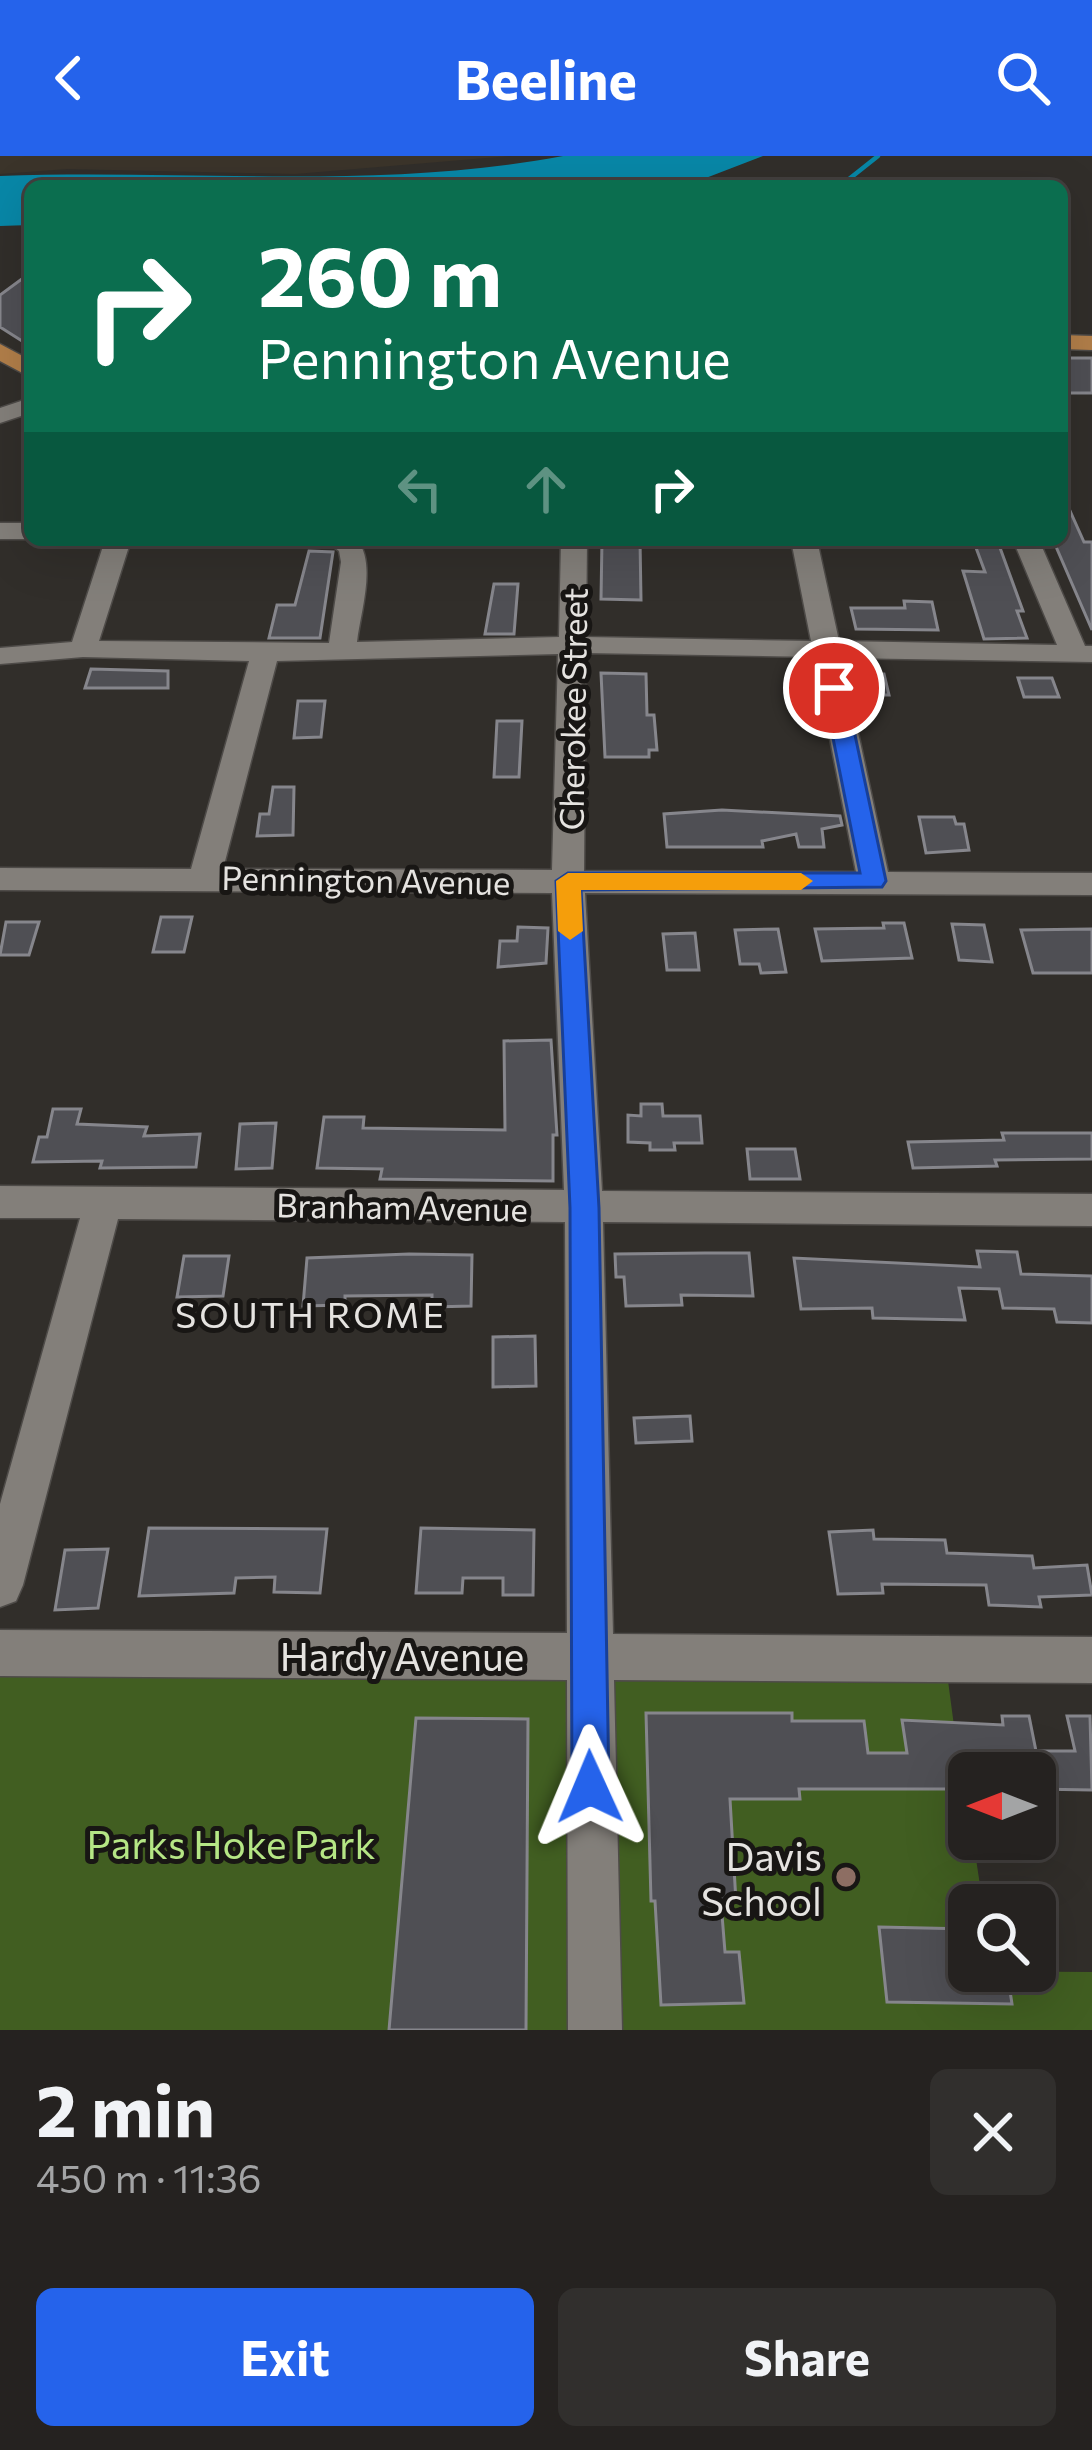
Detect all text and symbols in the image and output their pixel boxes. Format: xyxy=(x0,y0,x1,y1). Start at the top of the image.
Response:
icon: back xyxy=(36,45,102,111)
text: Beeline xyxy=(455,45,637,111)
icon: search xyxy=(990,45,1056,111)
text: 260 m xyxy=(258,222,502,324)
icon: right xyxy=(60,228,216,384)
text: Pennington Avenue xyxy=(258,324,731,390)
icon: left xyxy=(387,456,453,522)
icon: ahead xyxy=(513,456,579,522)
icon: right xyxy=(639,456,705,522)
street label: Cherokee Street xyxy=(549,587,595,831)
pin xyxy=(783,637,885,739)
icon: arrive xyxy=(801,655,867,721)
street label: Pennington Avenue xyxy=(221,856,511,902)
street label: Branham Avenue xyxy=(276,1183,528,1229)
district label: SOUTH ROME xyxy=(175,1291,447,1335)
street label: Hardy Avenue xyxy=(280,1631,524,1679)
position arrow xyxy=(527,1724,653,1850)
north arrow xyxy=(948,1752,1056,1860)
map controls xyxy=(948,1752,1056,1992)
park label: Parks Hoke Park xyxy=(86,1819,376,1867)
place label: Davis School xyxy=(701,1831,822,1924)
marker: Davis School xyxy=(833,1864,859,1890)
button: search xyxy=(948,1884,1056,1992)
text: 2 min xyxy=(36,2064,215,2152)
button: close xyxy=(930,2069,1056,2195)
text: 450 m · 11:36 xyxy=(36,2153,261,2201)
button: Exit xyxy=(36,2288,534,2426)
button: Share xyxy=(558,2288,1056,2426)

